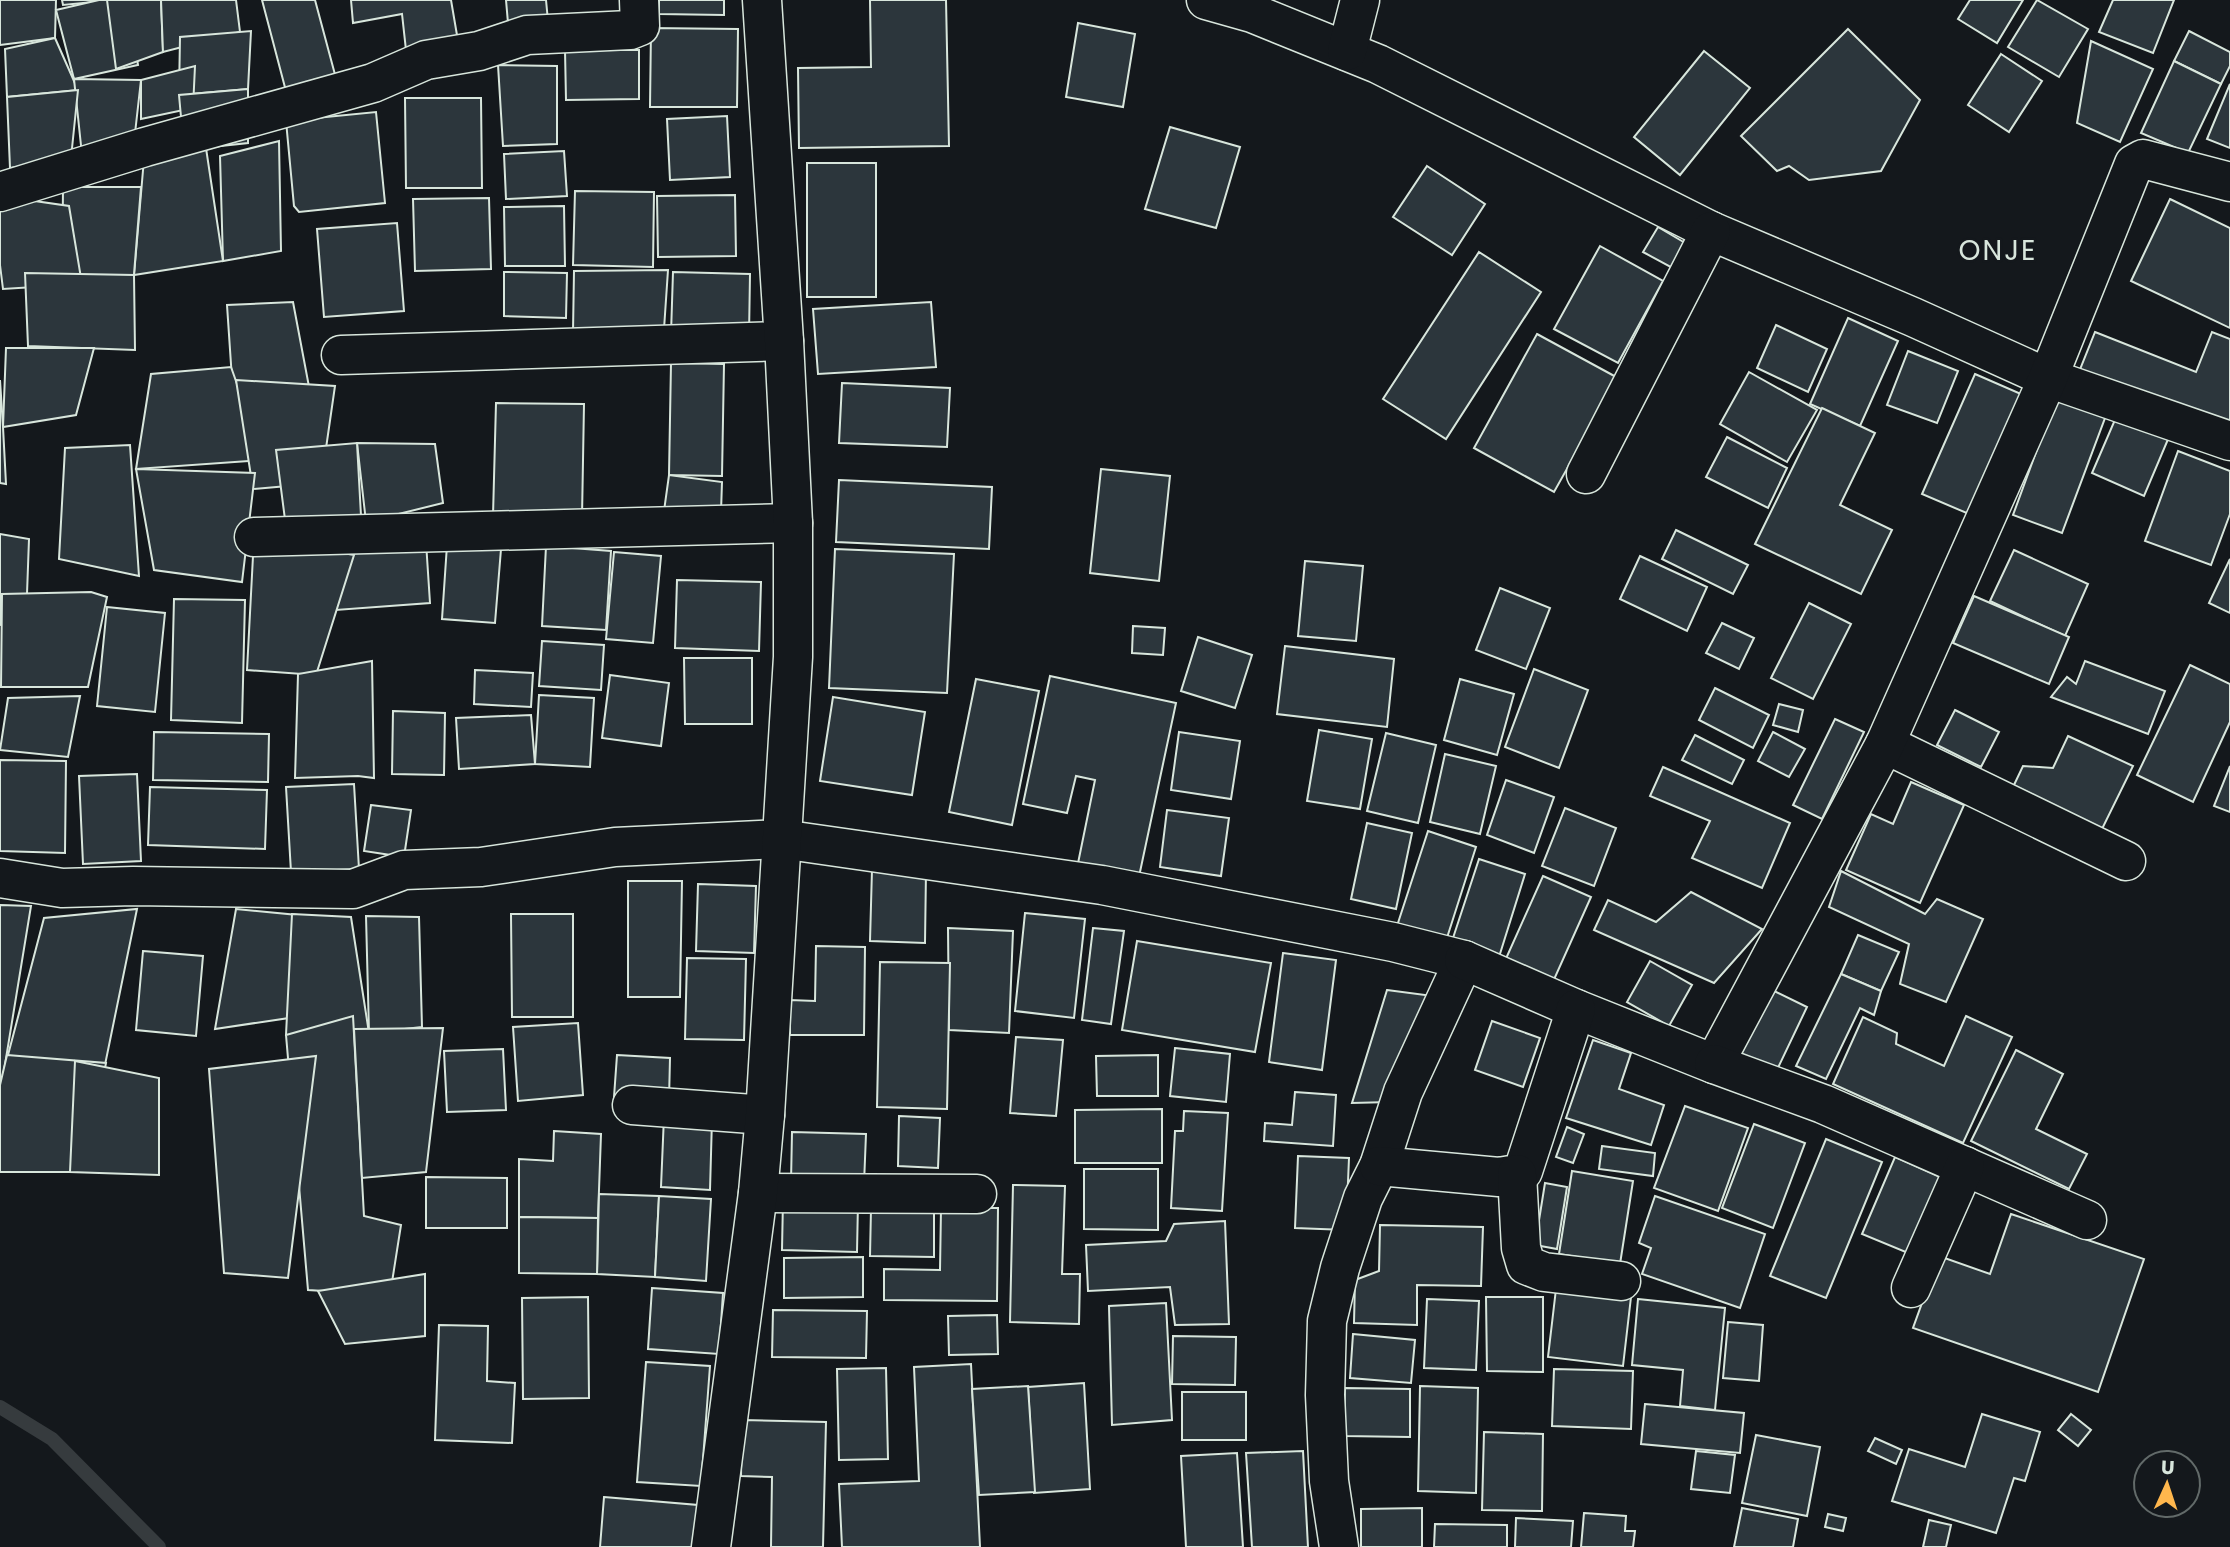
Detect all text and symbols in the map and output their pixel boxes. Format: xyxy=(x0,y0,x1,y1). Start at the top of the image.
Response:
district label: ONJE xyxy=(1959,231,2037,270)
north arrow xyxy=(2132,1449,2202,1519)
text: U xyxy=(2160,1454,2175,1481)

